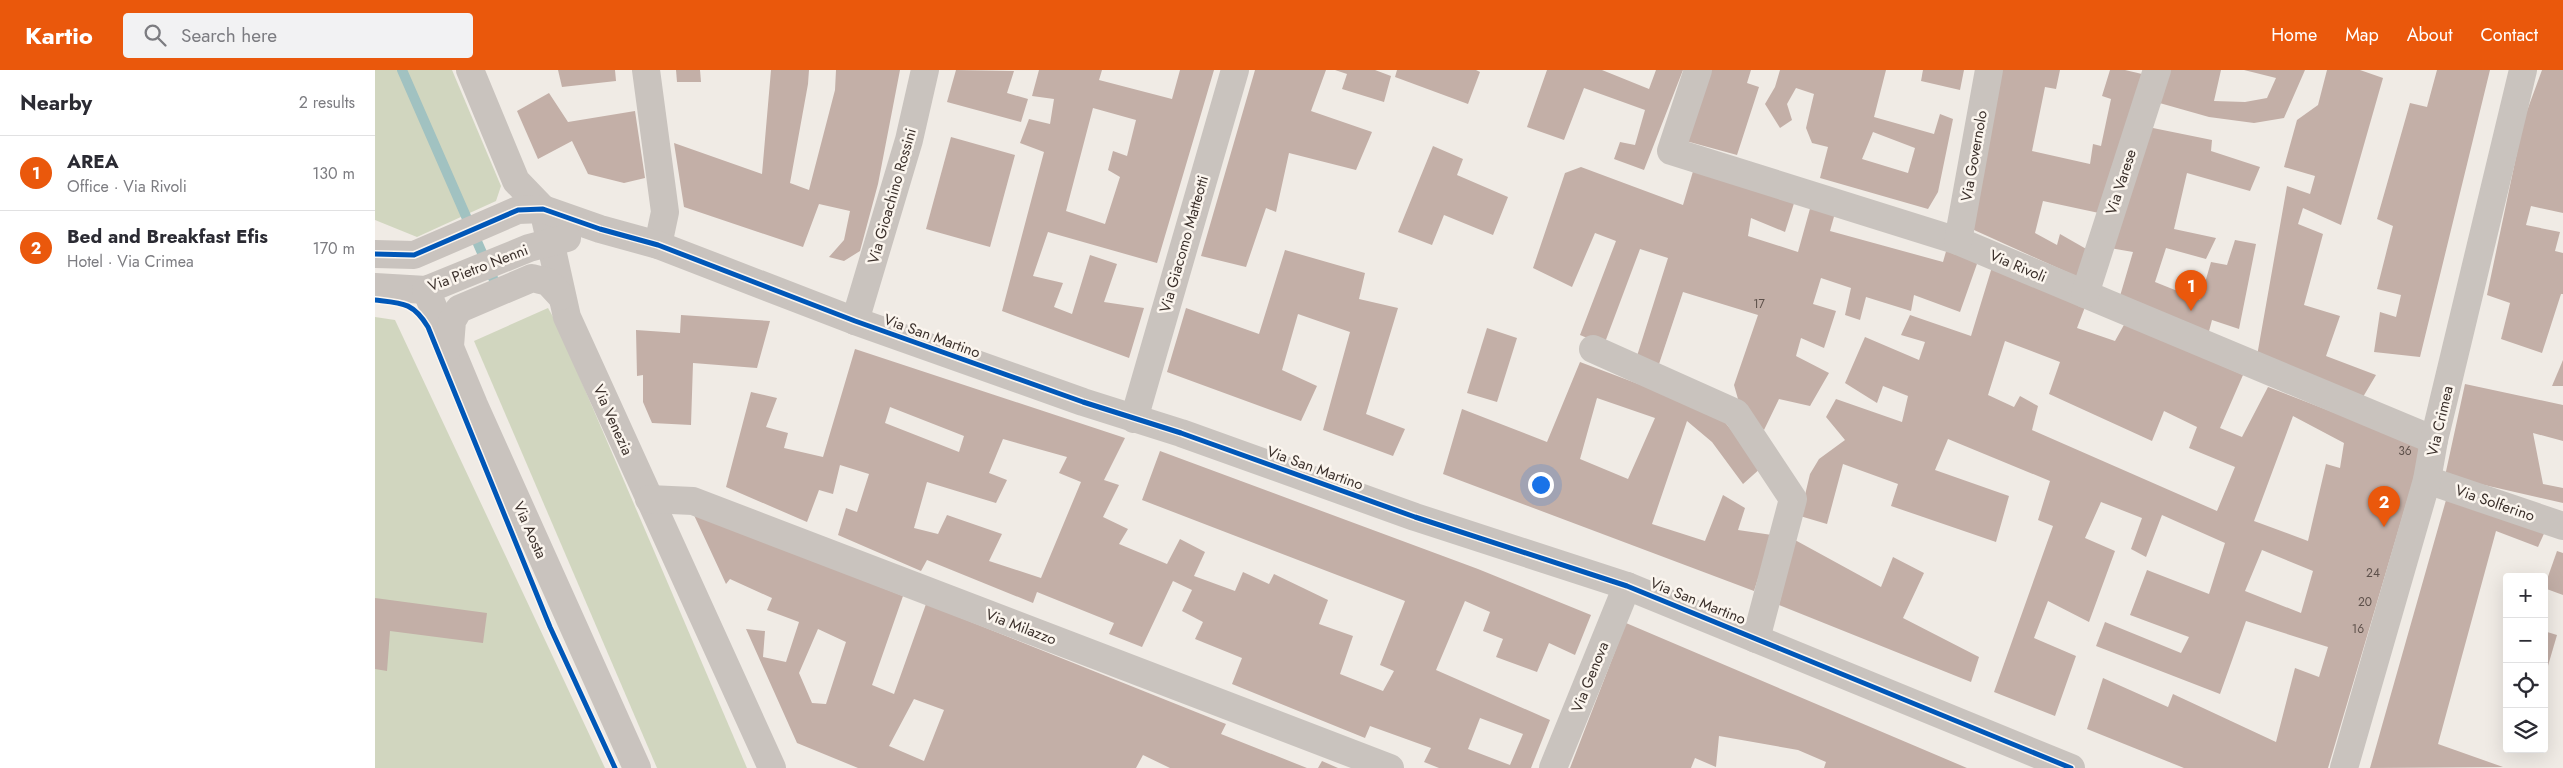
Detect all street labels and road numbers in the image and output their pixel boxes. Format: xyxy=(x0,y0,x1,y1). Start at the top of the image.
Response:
street label: Via Governolo xyxy=(1955,109,1993,203)
street label: Via Gioachino Rossini xyxy=(862,126,922,266)
street label: Via Varese xyxy=(2100,146,2142,218)
street label: Via Giacomo Matteotti xyxy=(1154,173,1214,315)
street label: Via Pietro Nenni xyxy=(425,239,531,297)
street label: Via Rivoli xyxy=(1986,244,2050,288)
street label: Via San Martino xyxy=(881,308,983,364)
street label: Via Venezia xyxy=(588,381,638,459)
street label: Via Crimea xyxy=(2421,384,2459,458)
street label: Via San Martino xyxy=(1264,440,1366,496)
street label: Via Solferino xyxy=(2452,479,2538,527)
street label: Via Aosta xyxy=(508,498,552,562)
street label: Via San Martino xyxy=(1647,572,1749,630)
street label: Via Milazzo xyxy=(982,603,1060,651)
street label: Via Genova xyxy=(1566,638,1614,716)

